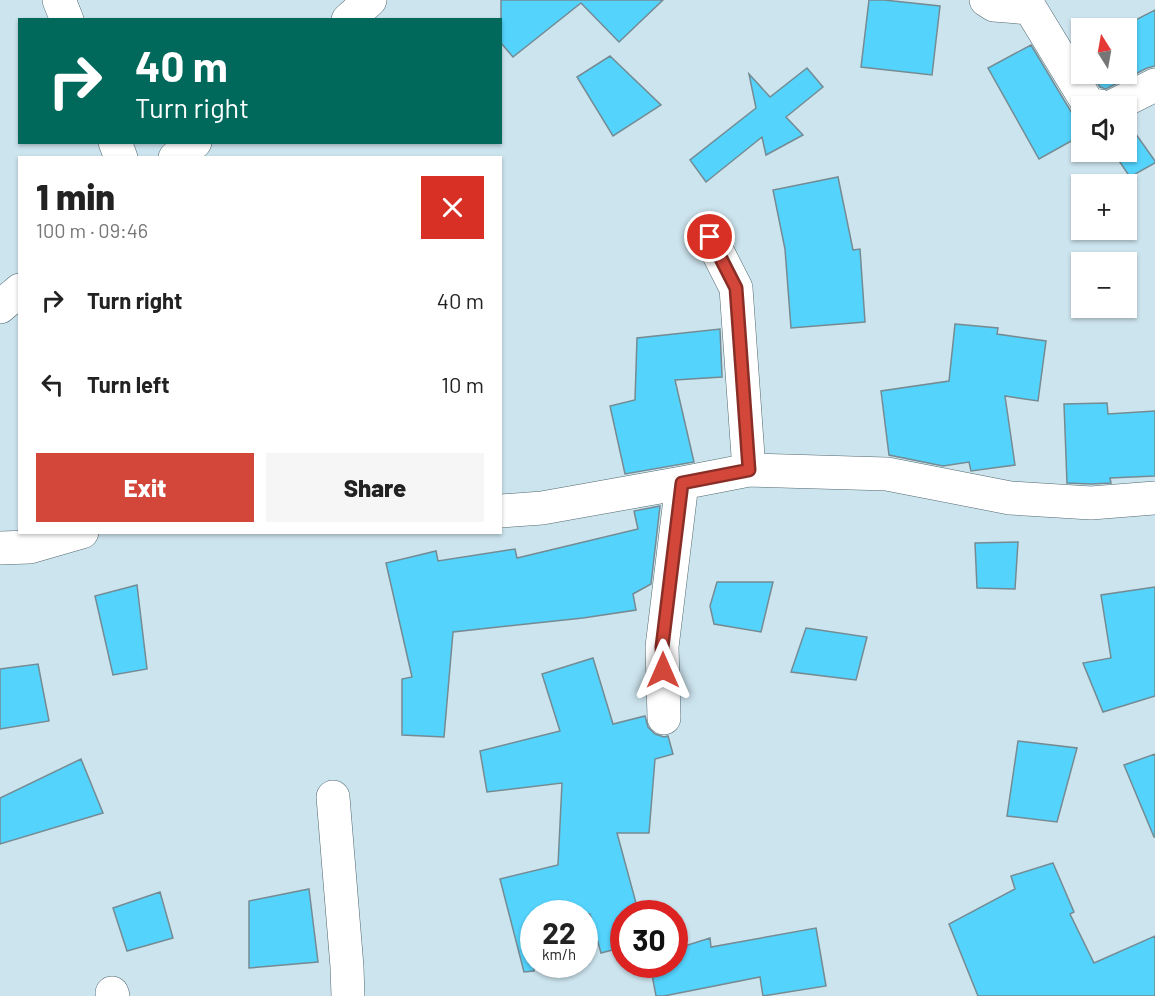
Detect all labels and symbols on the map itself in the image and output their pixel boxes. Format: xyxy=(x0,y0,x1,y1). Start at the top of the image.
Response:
north arrow xyxy=(1071,18,1137,84)
pin xyxy=(684,211,735,262)
position arrow xyxy=(631,638,695,702)
speed limit sign: 30 xyxy=(610,900,688,978)

